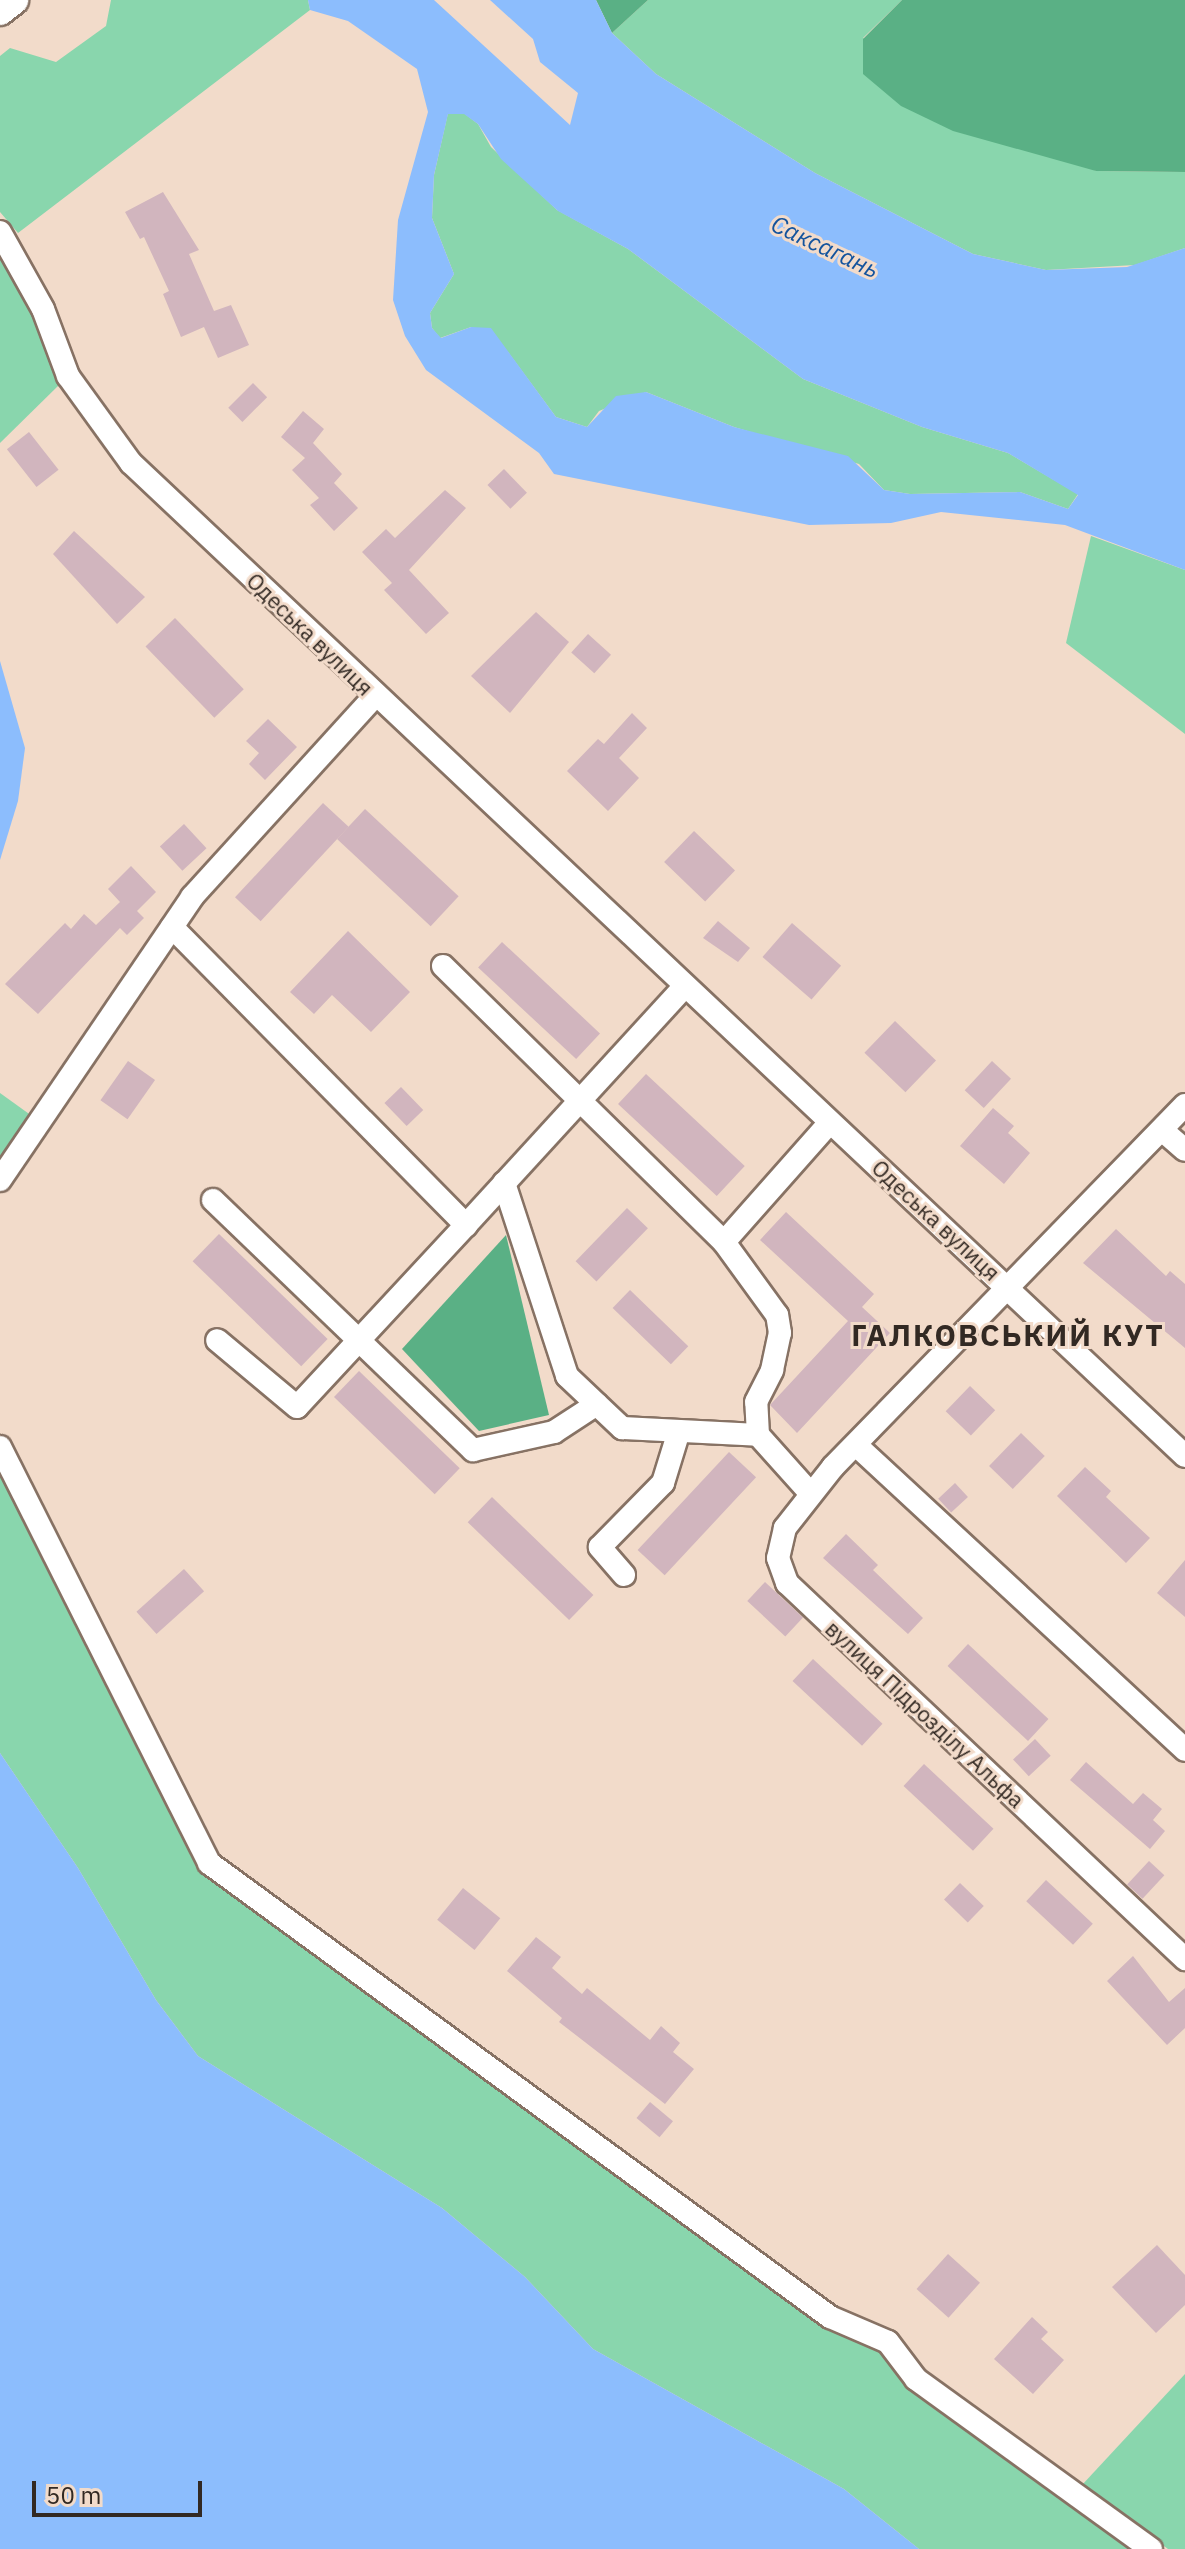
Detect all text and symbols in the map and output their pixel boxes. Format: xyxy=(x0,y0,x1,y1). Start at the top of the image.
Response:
water label: Саксагань xyxy=(767,210,883,284)
street label: Одеська вулиця xyxy=(242,567,378,701)
street label: Одеська вулиця xyxy=(867,1154,1005,1286)
district label: ГАЛКОВСЬКИЙ КУТ xyxy=(851,1317,1165,1353)
street label: вулиця Підрозділу Альфа xyxy=(820,1615,1030,1813)
scale bar xyxy=(36,2465,206,2515)
text: 50 m xyxy=(46,2479,101,2511)

